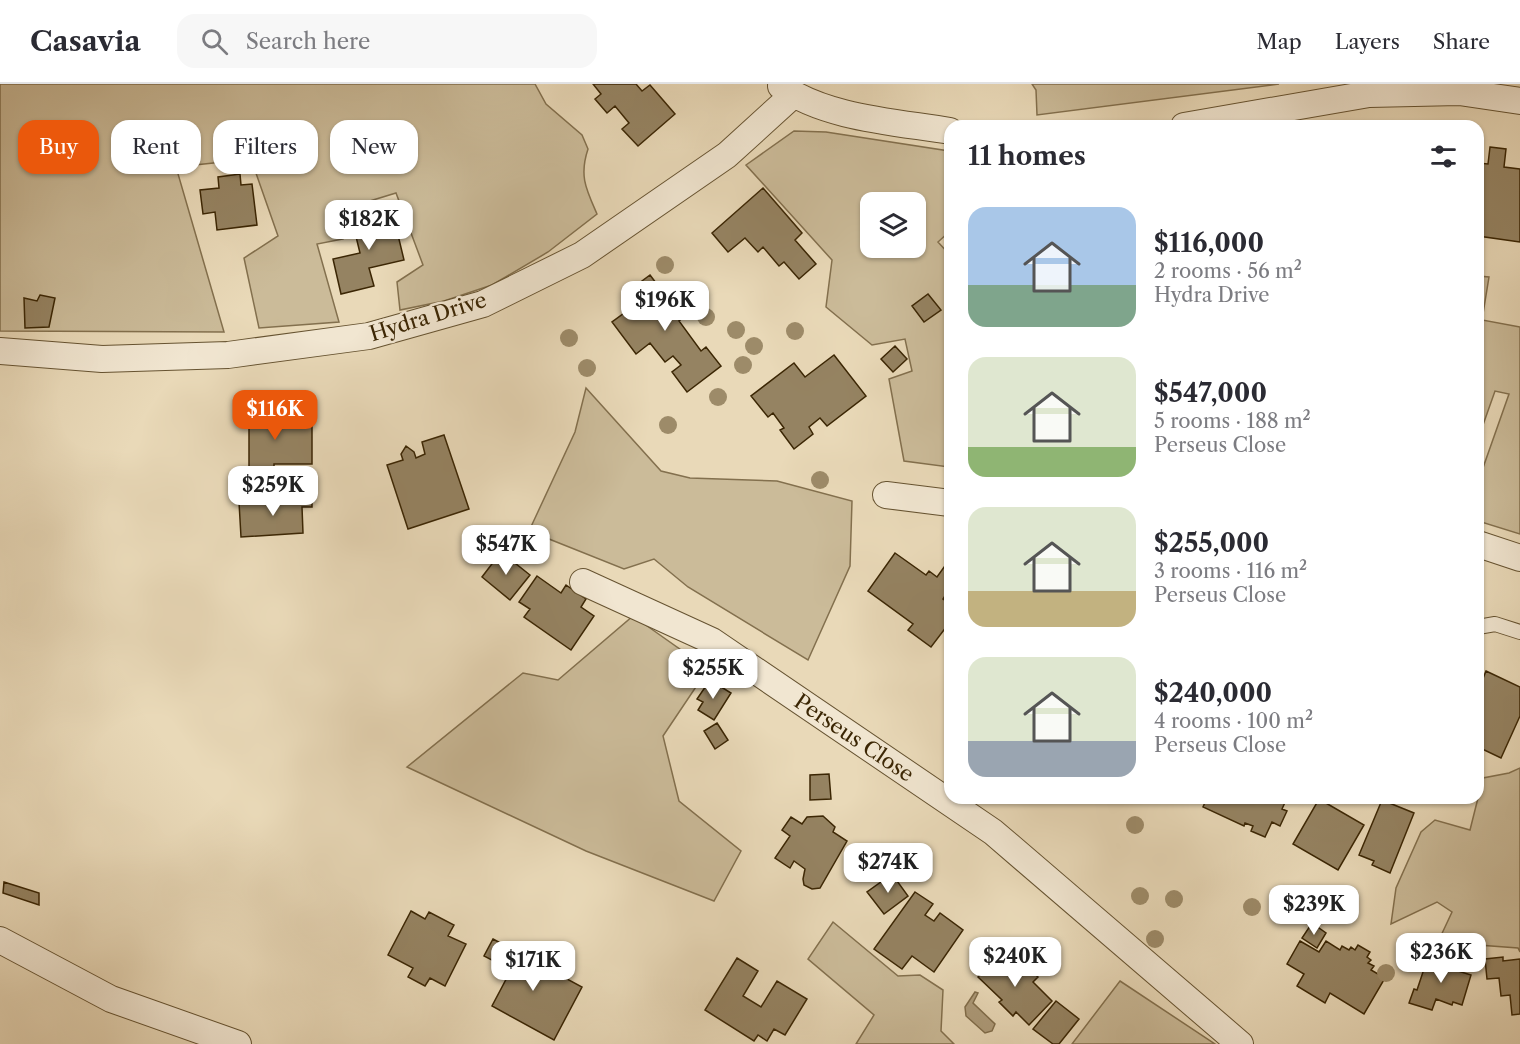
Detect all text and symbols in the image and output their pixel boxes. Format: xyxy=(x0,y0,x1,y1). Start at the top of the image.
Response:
search box xyxy=(177,14,597,68)
text: Casavia xyxy=(30,24,141,58)
icon: search xyxy=(198,25,231,58)
text: Search here xyxy=(246,28,370,55)
text: Map xyxy=(1257,29,1302,54)
text: Layers xyxy=(1335,29,1400,54)
text: Share xyxy=(1433,29,1490,54)
chip: Buy xyxy=(18,120,99,174)
chip: Rent xyxy=(111,120,201,174)
chip: Filters xyxy=(213,120,318,174)
chip: New xyxy=(330,120,418,174)
text: 11 homes xyxy=(968,140,1086,172)
icon: filters xyxy=(1427,140,1460,173)
map controls xyxy=(860,192,926,258)
button: layers xyxy=(860,192,926,258)
pin: $182K xyxy=(327,200,411,251)
text: $182K xyxy=(339,207,399,231)
text: $116,000 xyxy=(1154,227,1264,259)
icon: home xyxy=(1016,231,1088,303)
text: 2 rooms · 56 m² xyxy=(1154,259,1302,283)
pin: $196K xyxy=(623,281,707,332)
text: Hydra Drive xyxy=(1154,283,1269,307)
street label: Hydra Drive xyxy=(366,287,489,346)
text: $196K xyxy=(635,288,695,312)
text: $547,000 xyxy=(1154,377,1267,409)
icon: home xyxy=(1016,381,1088,453)
pin: $116K xyxy=(233,390,317,441)
text: $116K xyxy=(246,397,304,421)
text: 5 rooms · 188 m² xyxy=(1154,409,1311,433)
text: Perseus Close xyxy=(1154,433,1286,457)
pin: $259K xyxy=(231,466,315,517)
text: $259K xyxy=(242,473,304,497)
pin: $547K xyxy=(464,525,548,576)
text: $255,000 xyxy=(1154,527,1269,559)
icon: home xyxy=(1016,531,1088,603)
text: $547K xyxy=(476,532,536,556)
text: 3 rooms · 116 m² xyxy=(1154,559,1307,583)
text: Perseus Close xyxy=(1154,583,1286,607)
pin: $255K xyxy=(671,649,755,700)
text: $255K xyxy=(682,656,744,680)
text: $240,000 xyxy=(1154,677,1272,709)
icon: home xyxy=(1016,681,1088,753)
street label: Perseus Close xyxy=(790,688,919,787)
text: 4 rooms · 100 m² xyxy=(1154,709,1313,733)
text: Perseus Close xyxy=(1154,733,1286,757)
pin: $274K xyxy=(846,843,930,894)
text: $274K xyxy=(858,850,918,874)
pin: $239K xyxy=(1272,885,1356,936)
text: $239K xyxy=(1283,892,1345,916)
pin: $236K xyxy=(1399,933,1483,984)
pin: $240K xyxy=(973,937,1057,988)
text: $236K xyxy=(1410,940,1472,964)
pin: $171K xyxy=(491,941,575,992)
text: $240K xyxy=(983,944,1047,968)
text: $171K xyxy=(505,948,561,972)

